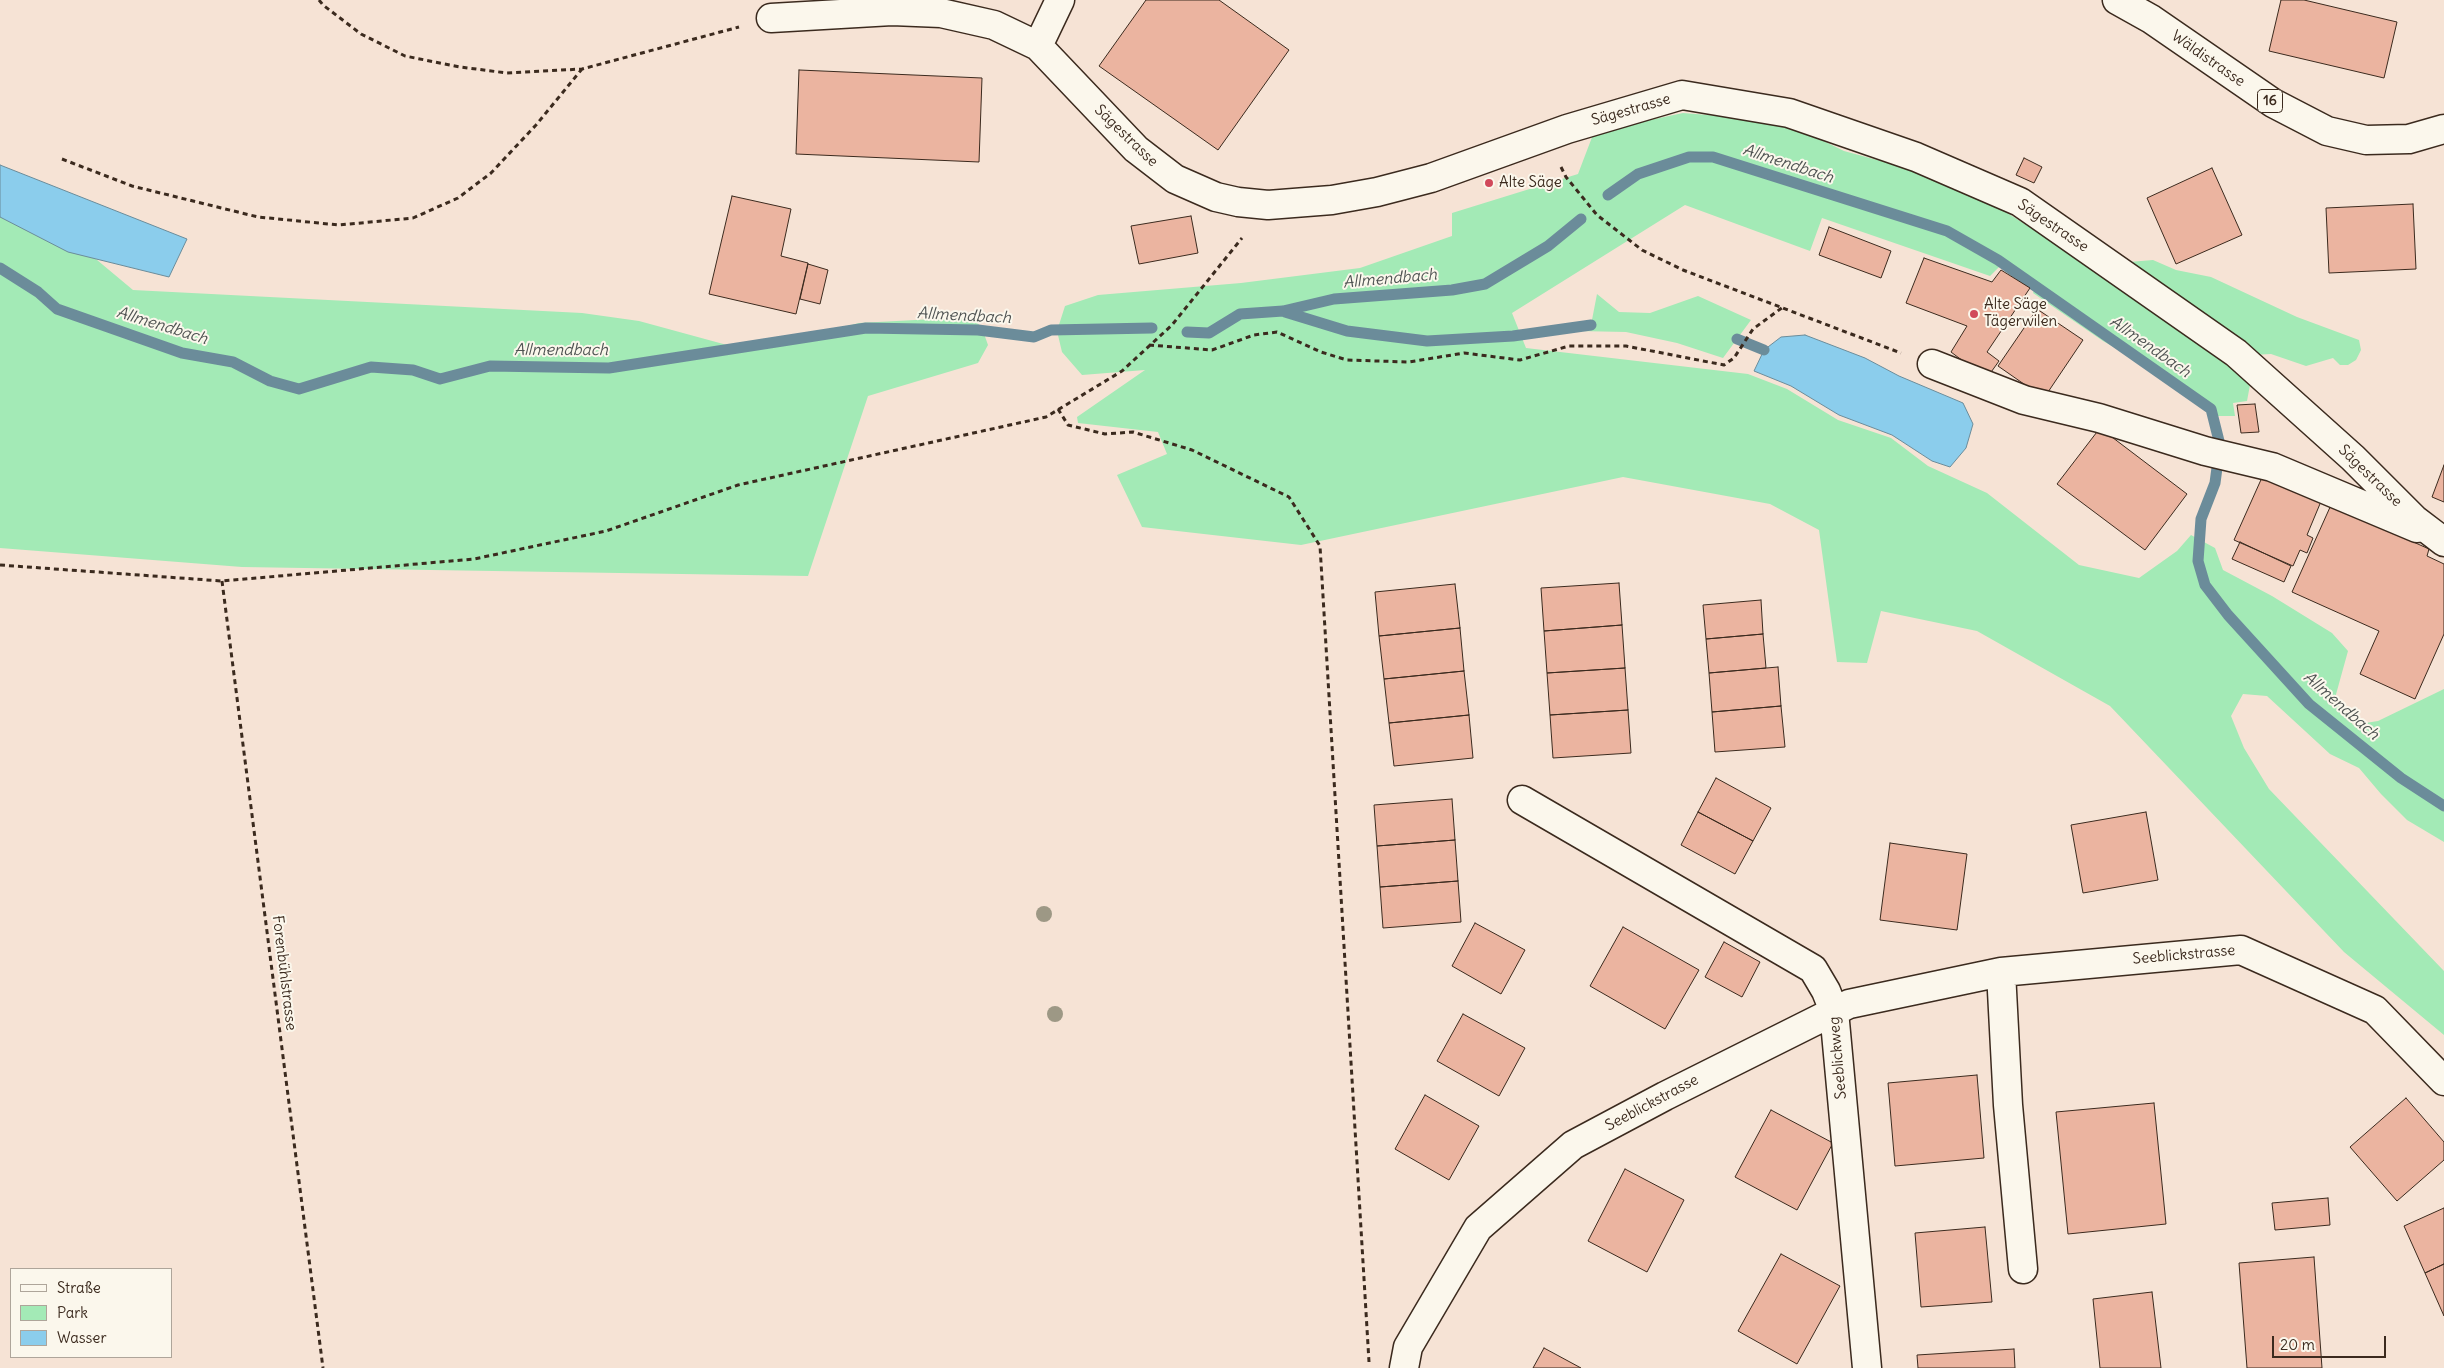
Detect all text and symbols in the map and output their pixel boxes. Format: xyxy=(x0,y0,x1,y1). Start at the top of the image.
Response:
street label: Wäldistrasse xyxy=(2168,27,2248,91)
street label: Sägestrasse xyxy=(1589,90,1673,130)
road number: 16 xyxy=(2258,90,2282,112)
street label: Sägestrasse xyxy=(1090,101,1162,171)
water label: Allmendbach xyxy=(1740,140,1836,188)
place label: Alte Säge xyxy=(1499,174,1562,192)
marker: Alte Säge xyxy=(1483,177,1495,189)
street label: Sägestrasse xyxy=(2014,196,2092,256)
water label: Allmendbach xyxy=(1342,265,1438,293)
place label: Alte Säge Tägerwilen xyxy=(1984,296,2057,331)
water label: Allmendbach xyxy=(114,303,210,349)
water label: Allmendbach xyxy=(917,304,1011,328)
marker: Alte Säge Tägerwilen xyxy=(1968,308,1980,320)
water label: Allmendbach xyxy=(2106,312,2194,382)
water label: Allmendbach xyxy=(514,340,608,360)
street label: Sägestrasse xyxy=(2334,441,2406,511)
water label: Allmendbach xyxy=(2299,668,2383,744)
street label: Forenbühlstrasse xyxy=(268,914,300,1032)
street label: Seeblickstrasse xyxy=(2132,942,2236,968)
street label: Seeblickweg xyxy=(1825,1016,1851,1100)
street label: Seeblickstrasse xyxy=(1602,1071,1702,1135)
legend xyxy=(10,1268,172,1358)
text: Straße xyxy=(57,1278,101,1297)
text: Park xyxy=(57,1303,88,1322)
scale bar xyxy=(2274,1326,2388,1358)
text: Wasser xyxy=(57,1328,107,1347)
text: 20 m xyxy=(2280,1335,2315,1354)

